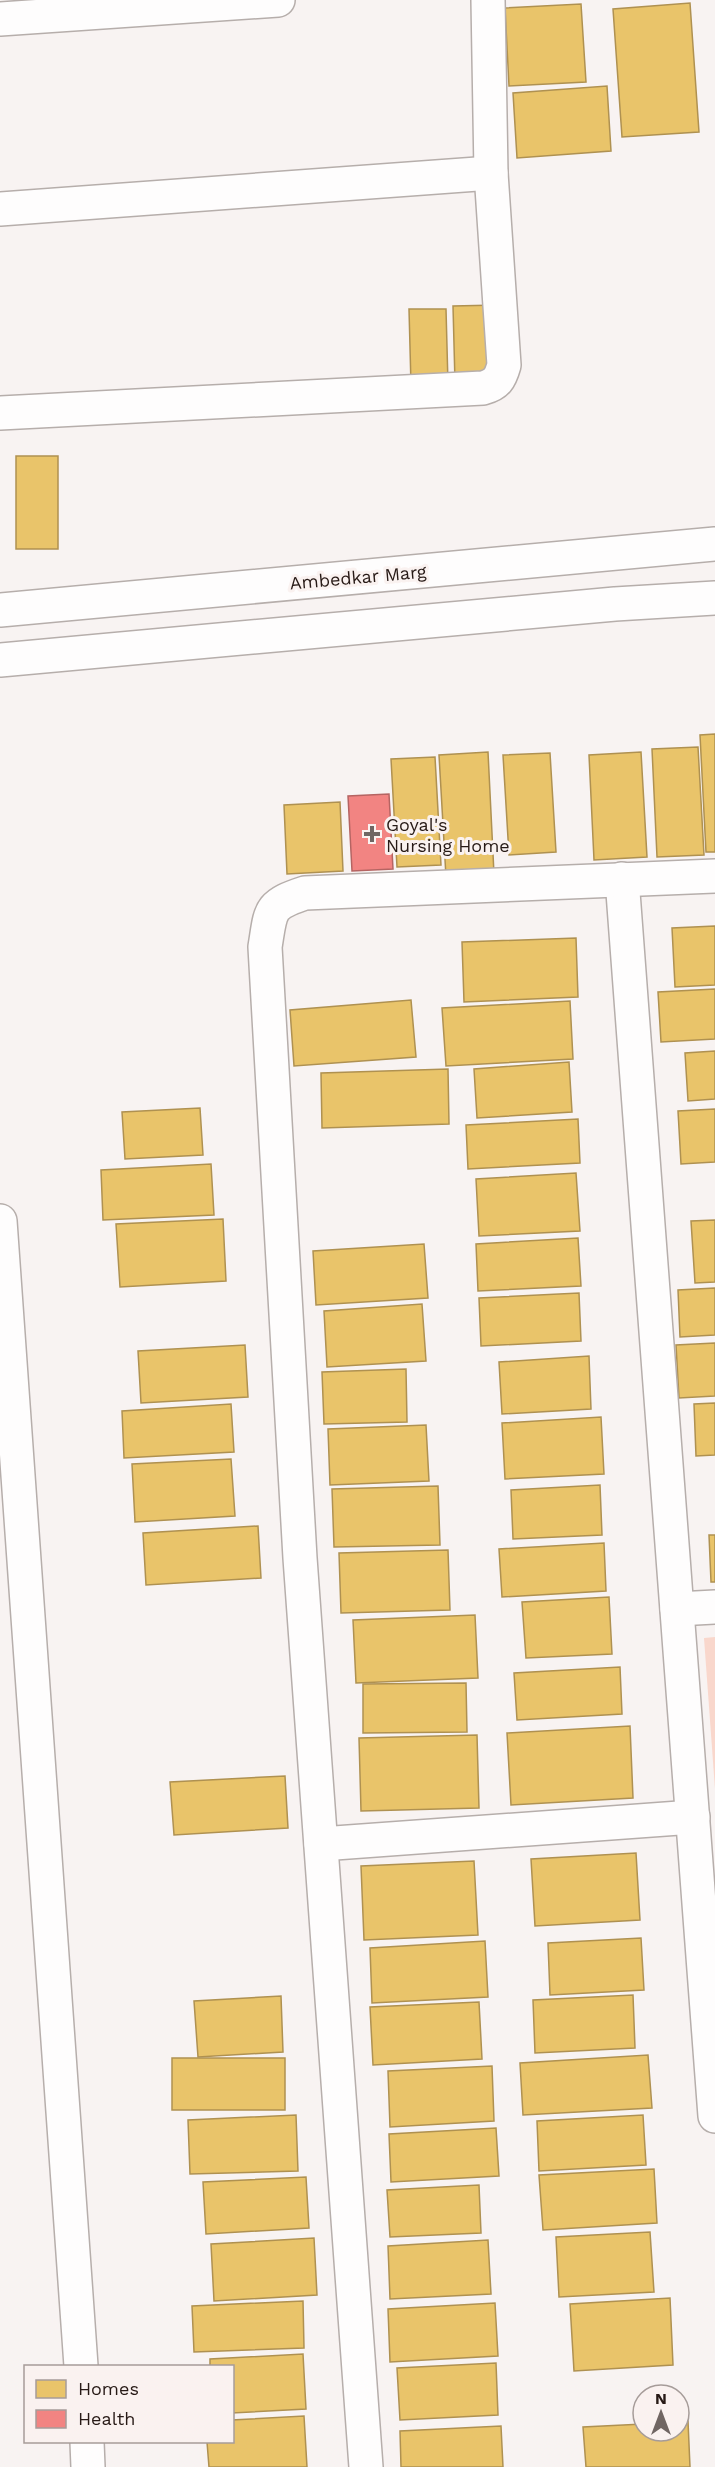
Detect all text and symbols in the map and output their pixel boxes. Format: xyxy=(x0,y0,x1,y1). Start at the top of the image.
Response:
street label: Ambedkar Marg xyxy=(289,561,428,593)
place label: Goyal's Nursing Home xyxy=(386,814,510,856)
marker: Goyal's Nursing Home xyxy=(363,825,381,843)
legend xyxy=(24,2365,234,2443)
text: Homes xyxy=(78,2378,139,2399)
north arrow xyxy=(631,2383,691,2443)
text: N xyxy=(655,2389,667,2408)
text: Health xyxy=(78,2408,135,2429)

